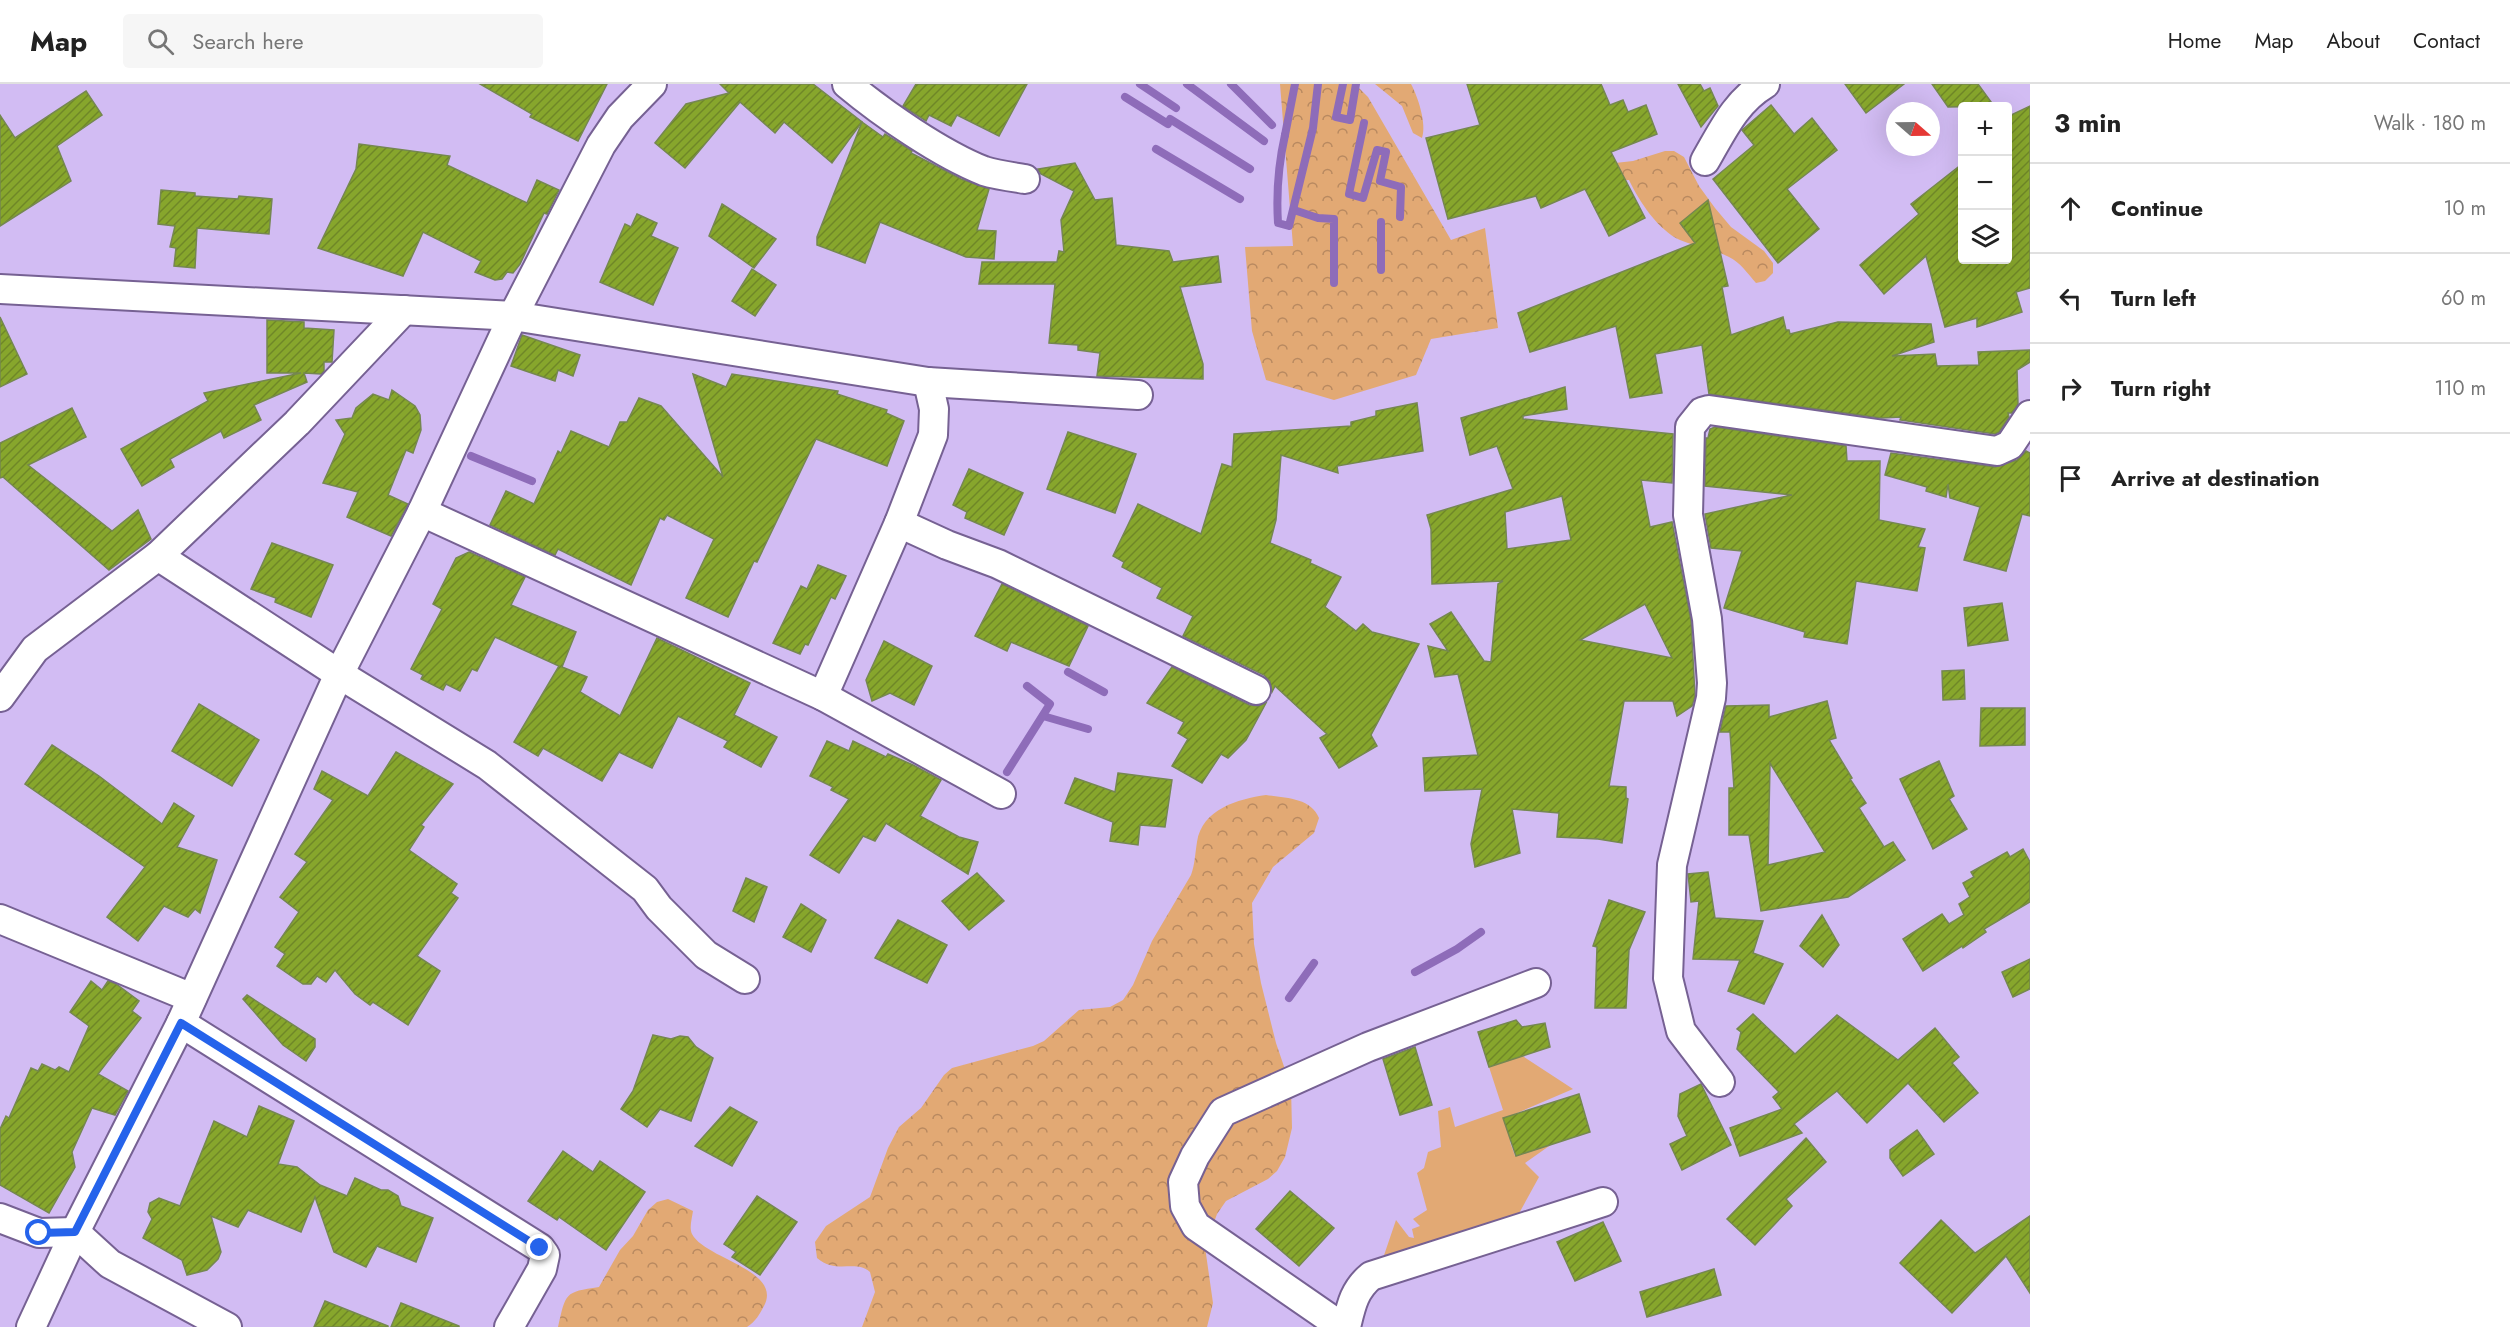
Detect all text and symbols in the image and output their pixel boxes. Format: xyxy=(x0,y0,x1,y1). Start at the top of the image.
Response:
search box xyxy=(123,14,543,68)
text: Map xyxy=(30,21,87,62)
icon: search xyxy=(144,25,177,58)
text: Search here xyxy=(192,25,304,57)
text: Home xyxy=(2168,26,2221,56)
text: Map xyxy=(2254,26,2294,56)
text: About xyxy=(2327,26,2380,56)
text: Contact xyxy=(2413,26,2480,56)
north arrow xyxy=(1886,102,1940,156)
map controls xyxy=(1958,102,2012,264)
button: + xyxy=(1958,102,2012,156)
text: 3 min xyxy=(2054,104,2121,142)
text: Walk · 180 m xyxy=(2374,109,2486,138)
button: − xyxy=(1958,156,2012,210)
icon: ahead xyxy=(2054,192,2087,225)
text: Continue xyxy=(2111,192,2203,224)
text: 10 m xyxy=(2443,194,2486,223)
button: layers xyxy=(1958,210,2012,264)
icon: left xyxy=(2054,282,2087,315)
text: Turn left xyxy=(2111,282,2196,314)
text: 60 m xyxy=(2441,284,2486,313)
icon: right xyxy=(2054,372,2087,405)
text: Turn right xyxy=(2111,372,2211,404)
text: 110 m xyxy=(2434,374,2486,403)
icon: arrive xyxy=(2054,462,2087,495)
text: Arrive at destination xyxy=(2111,462,2320,494)
route start xyxy=(25,1219,51,1245)
route end xyxy=(526,1234,552,1260)

